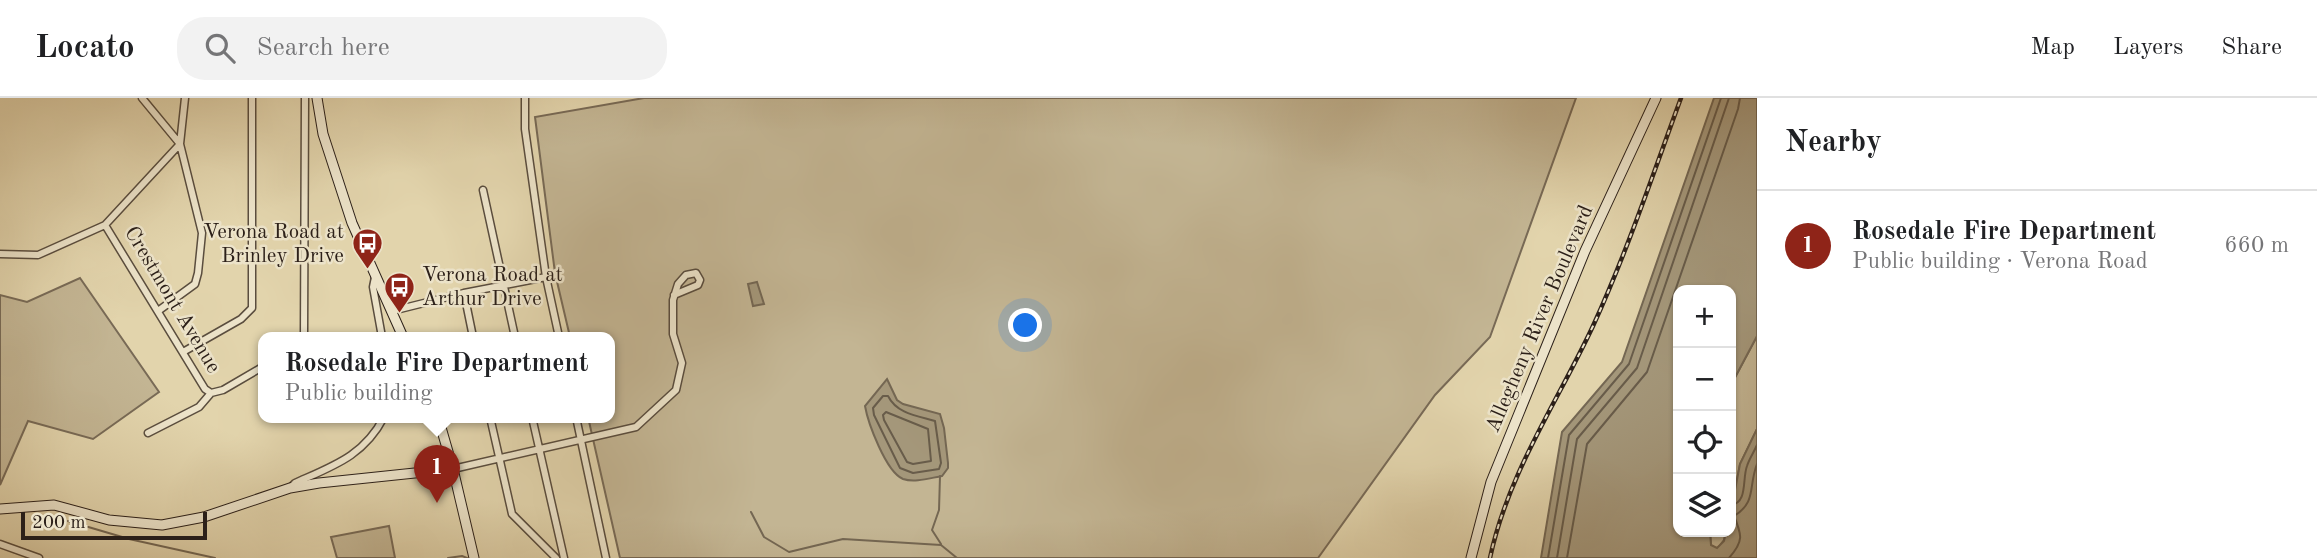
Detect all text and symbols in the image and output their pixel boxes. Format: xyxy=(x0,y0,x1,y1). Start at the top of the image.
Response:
search box xyxy=(177,17,667,80)
icon: search xyxy=(201,29,239,67)
text: Locato xyxy=(35,32,135,65)
text: Search here xyxy=(257,35,390,61)
text: Map xyxy=(2031,36,2075,60)
text: Layers xyxy=(2113,36,2183,60)
text: Share xyxy=(2221,36,2282,60)
text: Nearby xyxy=(1785,128,1882,158)
street label: Allegheny River Boulevard xyxy=(1483,202,1597,436)
text: Rosedale Fire Department xyxy=(1852,219,2156,245)
place label: Verona Road at Brinley Drive xyxy=(203,222,344,267)
street label: Crestmont Avenue xyxy=(120,223,224,377)
bus stop icon: Verona Road at Brinley Drive xyxy=(350,227,384,271)
text: 1 xyxy=(1801,234,1815,257)
text: 660 m xyxy=(2224,234,2289,257)
text: Public building · Verona Road xyxy=(1852,250,2148,273)
place label: Verona Road at Arthur Drive xyxy=(422,265,563,310)
bus stop icon: Verona Road at Arthur Drive xyxy=(382,270,416,314)
map controls xyxy=(1673,285,1736,537)
button: + xyxy=(1673,285,1736,348)
your location xyxy=(1008,308,1042,342)
popup xyxy=(258,332,615,423)
button: − xyxy=(1673,348,1736,411)
text: Rosedale Fire Department xyxy=(284,351,589,377)
text: Public building xyxy=(284,382,433,405)
button: locate xyxy=(1673,411,1736,474)
pin: 1 xyxy=(414,445,460,503)
button: layers xyxy=(1673,474,1736,537)
scale bar xyxy=(21,509,206,541)
text: 200 m xyxy=(32,514,85,533)

